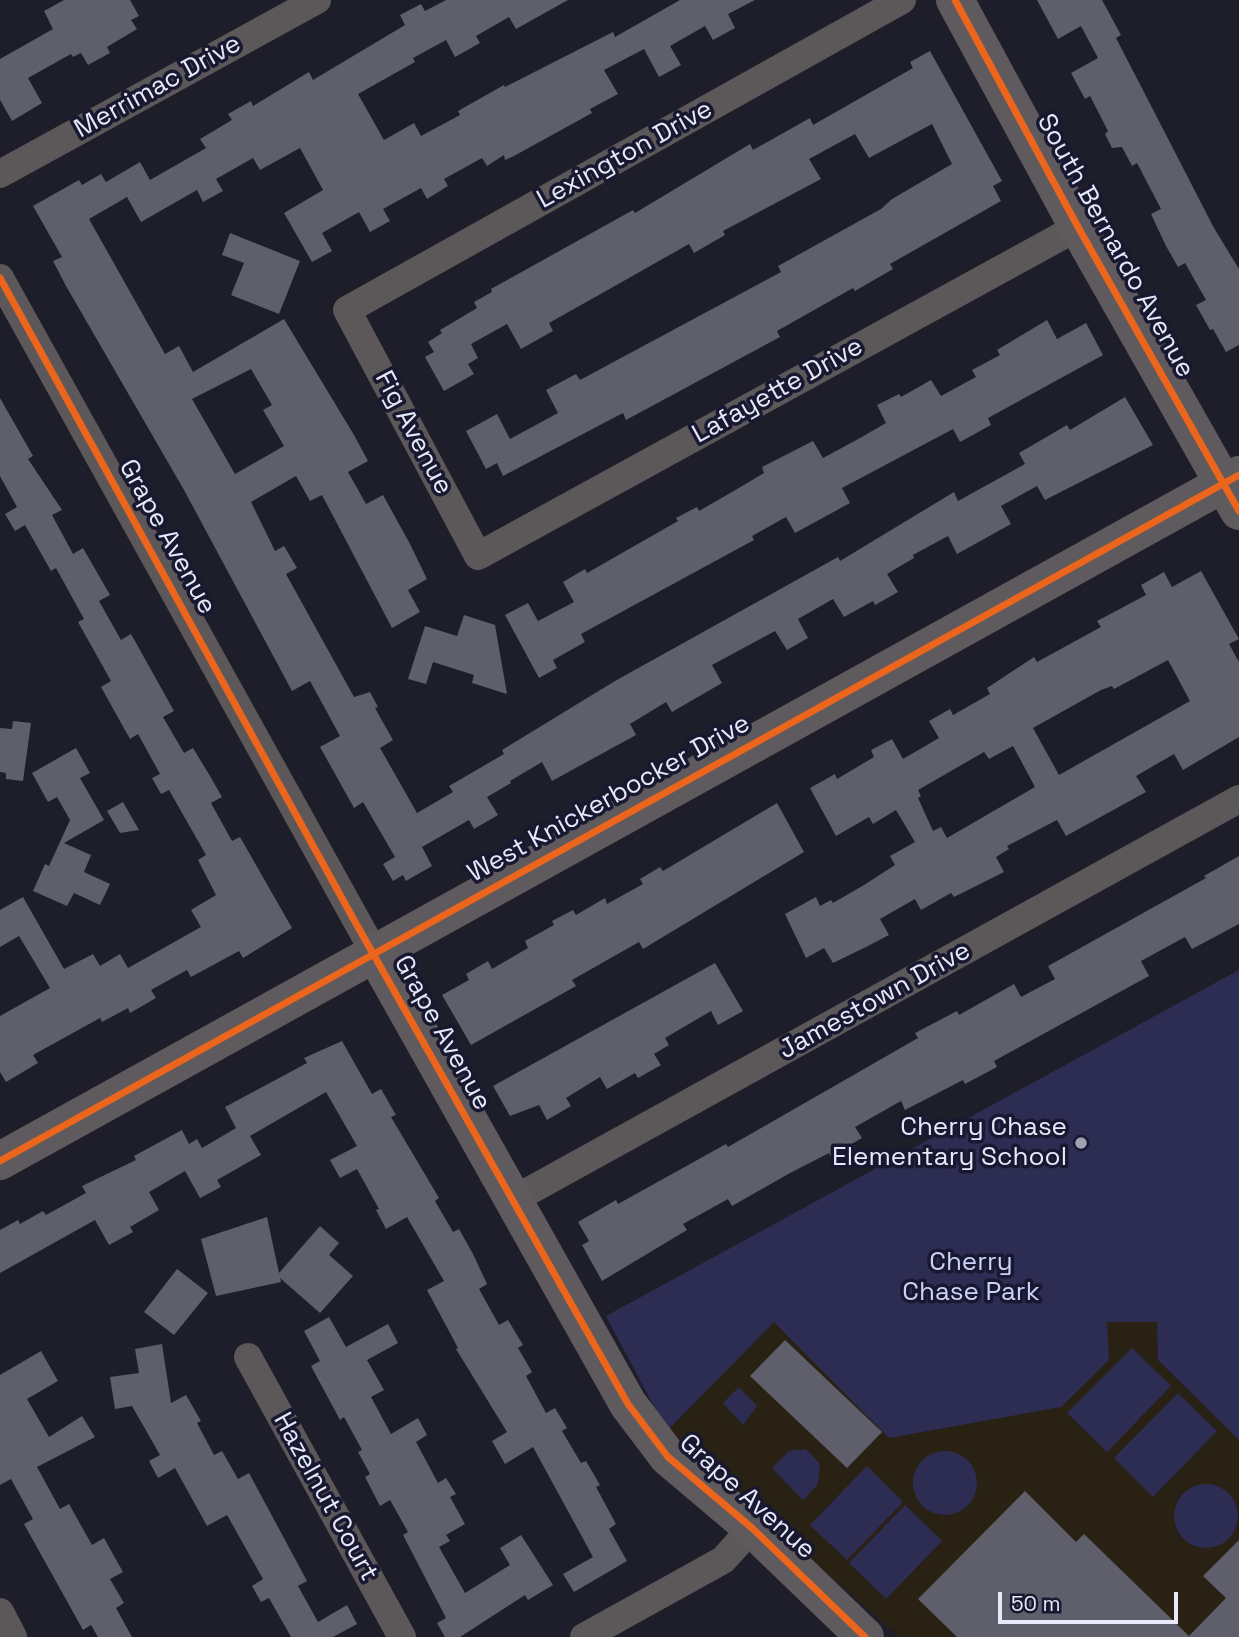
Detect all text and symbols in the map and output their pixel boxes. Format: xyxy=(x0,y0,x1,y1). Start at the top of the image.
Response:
street label: Merrimac Drive xyxy=(69,28,247,146)
street label: Lexington Drive xyxy=(532,94,718,216)
street label: South Bernardo Avenue xyxy=(1030,109,1200,383)
street label: Lafayette Drive xyxy=(687,331,869,451)
street label: Fig Avenue xyxy=(367,366,459,500)
street label: Grape Avenue xyxy=(112,454,222,620)
street label: West Knickerbocker Drive xyxy=(462,708,756,890)
street label: Jamestown Drive xyxy=(774,935,976,1067)
street label: Grape Avenue xyxy=(387,950,497,1116)
place label: Cherry Chase Elementary School xyxy=(832,1112,1067,1174)
marker: Cherry Chase Elementary School xyxy=(1073,1135,1089,1151)
park label: Cherry Chase Park xyxy=(902,1247,1040,1308)
street label: Hazelnut Court xyxy=(266,1407,384,1587)
street label: Grape Avenue xyxy=(673,1428,821,1566)
scale bar xyxy=(1001,1578,1181,1622)
text: 50 m xyxy=(1011,1590,1061,1617)

